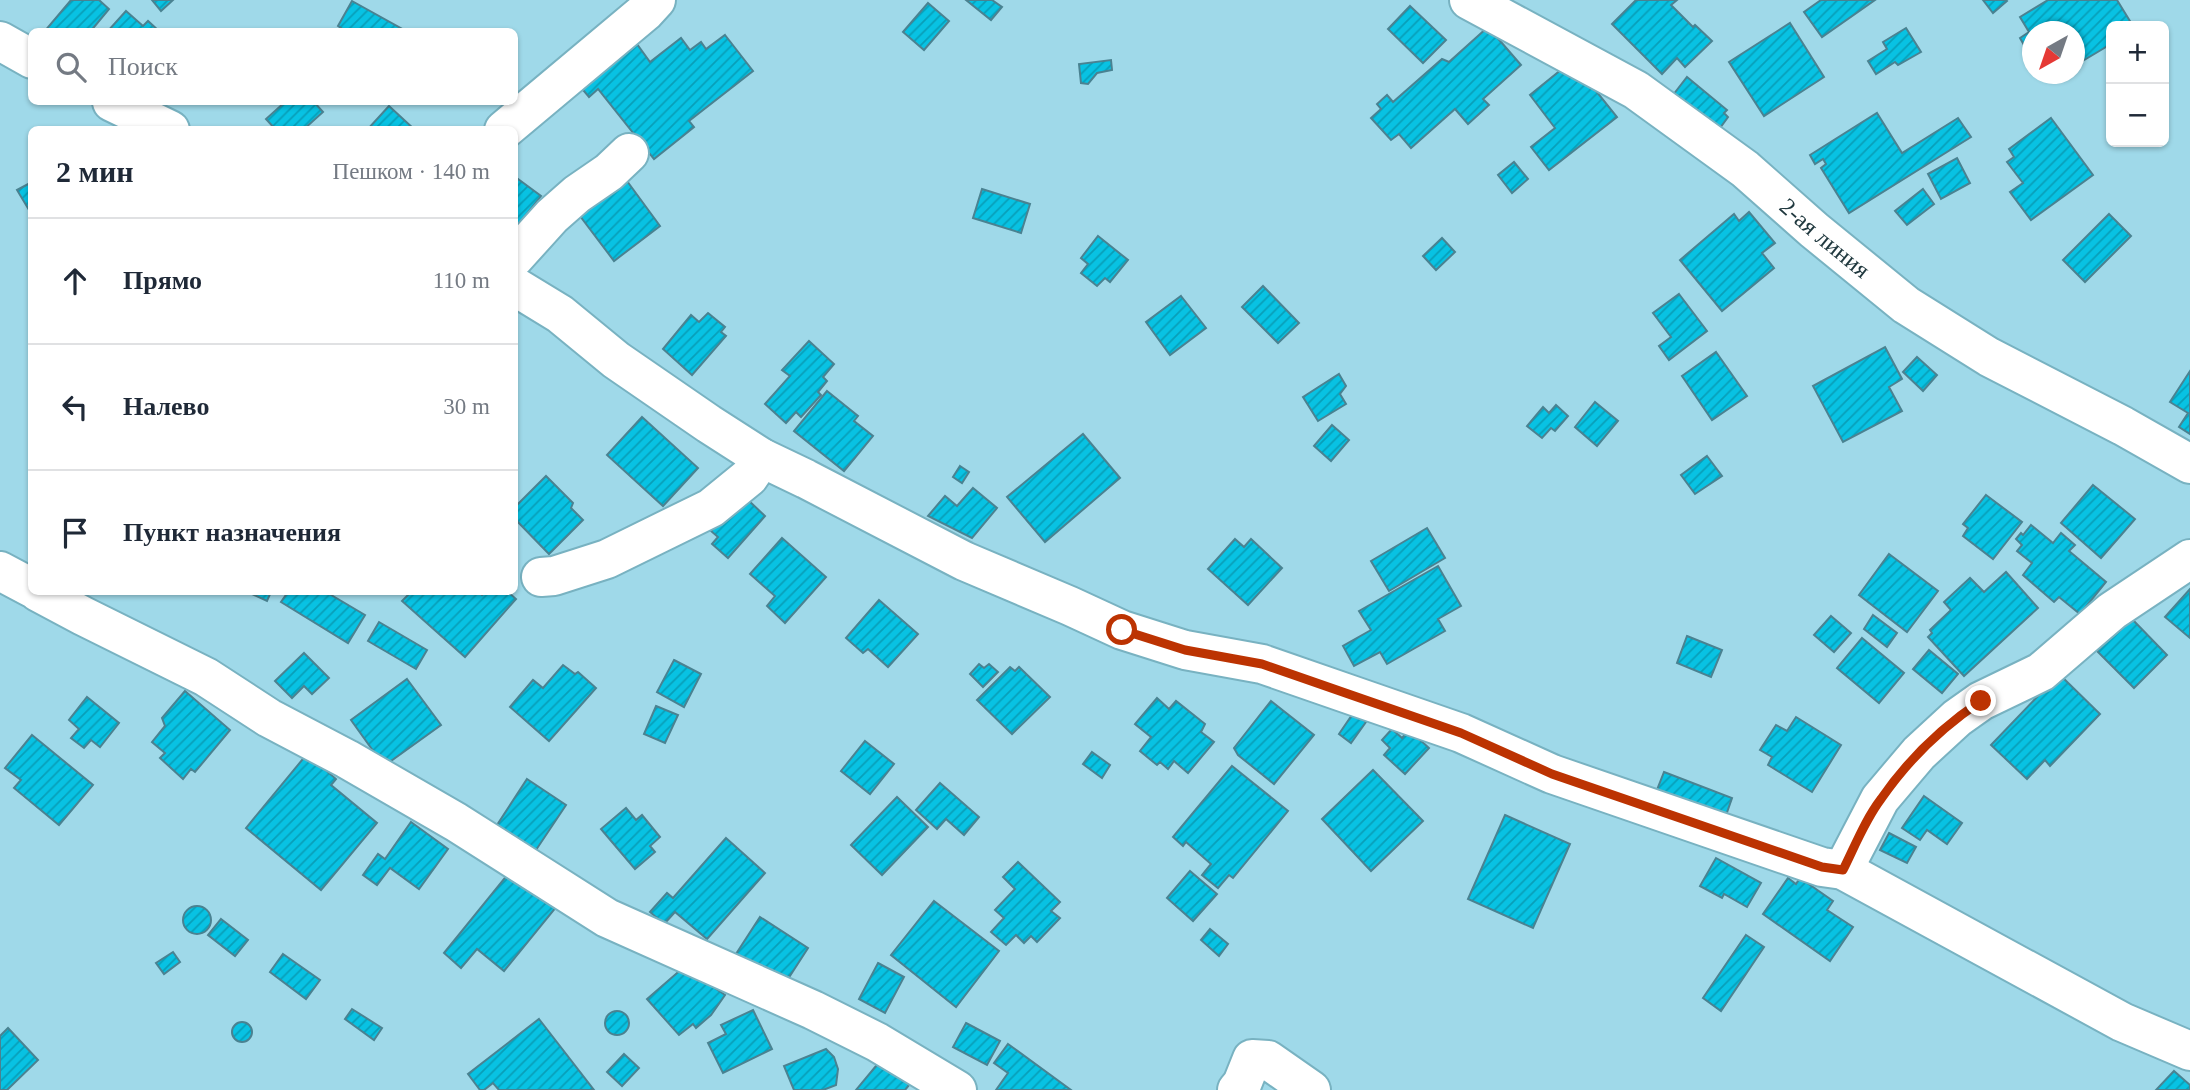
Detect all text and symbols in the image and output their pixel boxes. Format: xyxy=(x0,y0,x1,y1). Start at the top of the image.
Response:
north arrow xyxy=(2022,21,2085,84)
map controls xyxy=(2106,21,2169,147)
button: + xyxy=(2106,21,2169,84)
search box xyxy=(28,28,518,105)
icon: search xyxy=(52,48,90,86)
text: Поиск xyxy=(108,52,178,81)
button: − xyxy=(2106,84,2169,147)
text: 2 мин xyxy=(56,155,134,188)
text: Пешком · 140 m xyxy=(333,159,490,184)
street label: 2-ая линия xyxy=(1775,193,1875,283)
icon: ahead xyxy=(56,262,94,300)
text: Прямо xyxy=(123,266,202,295)
text: 110 m xyxy=(433,268,490,293)
icon: left xyxy=(56,388,94,426)
text: Налево xyxy=(123,392,209,421)
text: 30 m xyxy=(443,394,490,419)
icon: arrive xyxy=(56,514,94,552)
text: Пункт назначения xyxy=(123,518,341,547)
route start xyxy=(1106,614,1137,645)
route end xyxy=(1965,685,1996,716)

